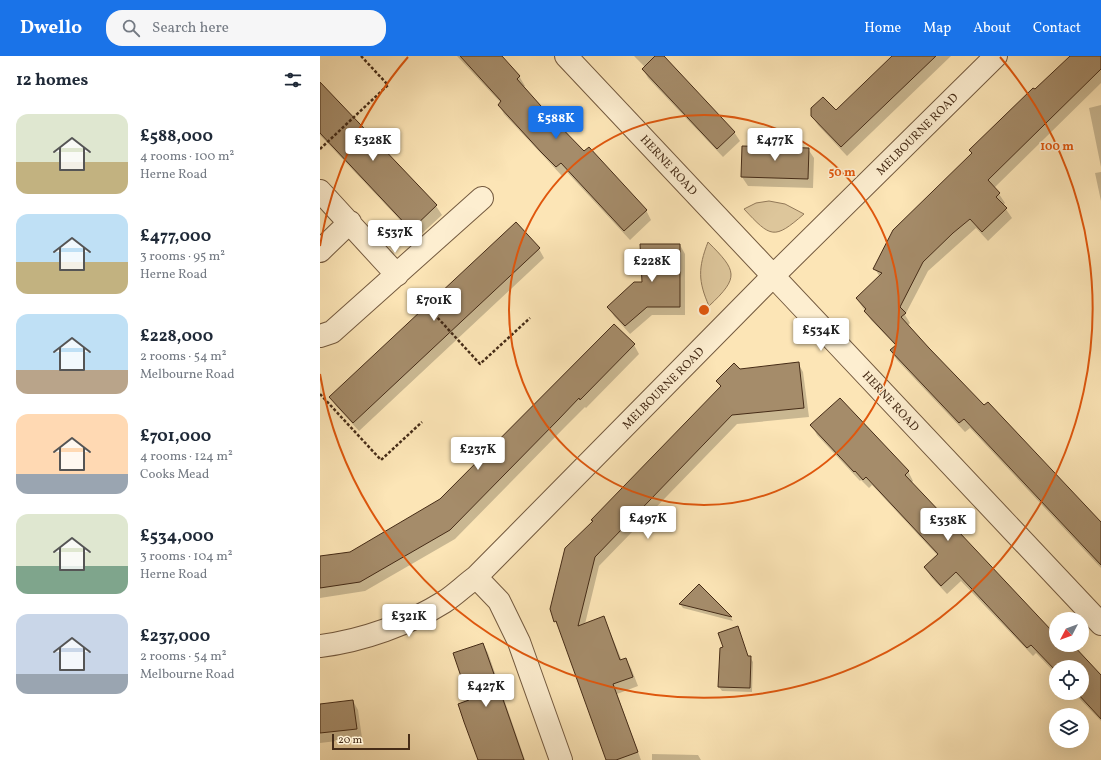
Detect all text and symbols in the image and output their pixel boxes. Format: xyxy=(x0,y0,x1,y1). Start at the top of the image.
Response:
search box xyxy=(106,10,386,46)
text: Dwello xyxy=(20,15,82,41)
icon: search xyxy=(120,17,142,39)
text: Search here xyxy=(152,18,229,39)
text: Home xyxy=(864,19,901,38)
text: Map xyxy=(923,19,951,38)
text: About xyxy=(973,19,1011,38)
text: Contact xyxy=(1033,19,1081,38)
text: 12 homes xyxy=(16,69,88,92)
icon: filters xyxy=(282,69,304,91)
street label: MELBOURNE ROAD xyxy=(873,90,962,179)
pin: £588K xyxy=(528,106,584,140)
text: £588K xyxy=(537,110,575,128)
text: £588,000 xyxy=(140,125,213,148)
pin: £328K xyxy=(345,128,401,162)
pin: £477K xyxy=(747,128,803,162)
icon: home xyxy=(48,130,96,178)
text: £328K xyxy=(354,132,392,150)
street label: HERNE ROAD xyxy=(636,132,701,199)
text: £477K xyxy=(756,132,794,150)
text: 100 m xyxy=(1040,139,1074,155)
text: 4 rooms · 100 m² xyxy=(140,148,234,166)
text: 50 m xyxy=(828,165,856,181)
text: Herne Road xyxy=(140,166,207,184)
pin: £537K xyxy=(367,220,423,254)
text: £537K xyxy=(377,224,413,242)
text: £477,000 xyxy=(140,225,211,248)
icon: home xyxy=(48,230,96,278)
text: 3 rooms · 95 m² xyxy=(140,248,225,266)
pin: £228K xyxy=(624,249,680,283)
text: £228K xyxy=(633,253,671,271)
text: Herne Road xyxy=(140,266,207,284)
pin: £701K xyxy=(406,288,462,322)
text: £701K xyxy=(416,292,452,310)
centre of rings xyxy=(697,303,711,317)
pin: £534K xyxy=(793,318,849,352)
text: £534K xyxy=(802,322,840,340)
text: £228,000 xyxy=(140,325,213,348)
icon: home xyxy=(48,330,96,378)
street label: MELBOURNE ROAD xyxy=(619,344,708,433)
text: 2 rooms · 54 m² xyxy=(140,348,227,366)
text: Melbourne Road xyxy=(140,366,235,384)
street label: HERNE ROAD xyxy=(858,368,923,435)
text: £701,000 xyxy=(140,425,211,448)
icon: home xyxy=(48,430,96,478)
pin: £237K xyxy=(450,437,506,471)
text: £237K xyxy=(460,441,496,459)
text: 4 rooms · 124 m² xyxy=(140,448,233,466)
text: Cooks Mead xyxy=(140,466,209,484)
pin: £497K xyxy=(620,506,676,540)
pin: £338K xyxy=(920,508,976,542)
text: £497K xyxy=(629,510,667,528)
text: £338K xyxy=(929,512,967,530)
text: £534,000 xyxy=(140,525,214,548)
icon: home xyxy=(48,530,96,578)
text: 3 rooms · 104 m² xyxy=(140,548,233,566)
text: Herne Road xyxy=(140,566,207,584)
pin: £321K xyxy=(381,604,437,638)
text: £321K xyxy=(391,608,427,626)
north arrow xyxy=(1049,612,1089,652)
map controls xyxy=(1049,612,1089,748)
text: £237,000 xyxy=(140,625,210,648)
icon: home xyxy=(48,630,96,678)
text: 2 rooms · 54 m² xyxy=(140,648,227,666)
button: locate xyxy=(1049,660,1089,700)
text: Melbourne Road xyxy=(140,666,235,684)
pin: £427K xyxy=(458,674,514,708)
text: £427K xyxy=(467,678,505,696)
button: layers xyxy=(1049,708,1089,748)
scale bar xyxy=(332,732,410,751)
text: 20 m xyxy=(338,733,362,748)

